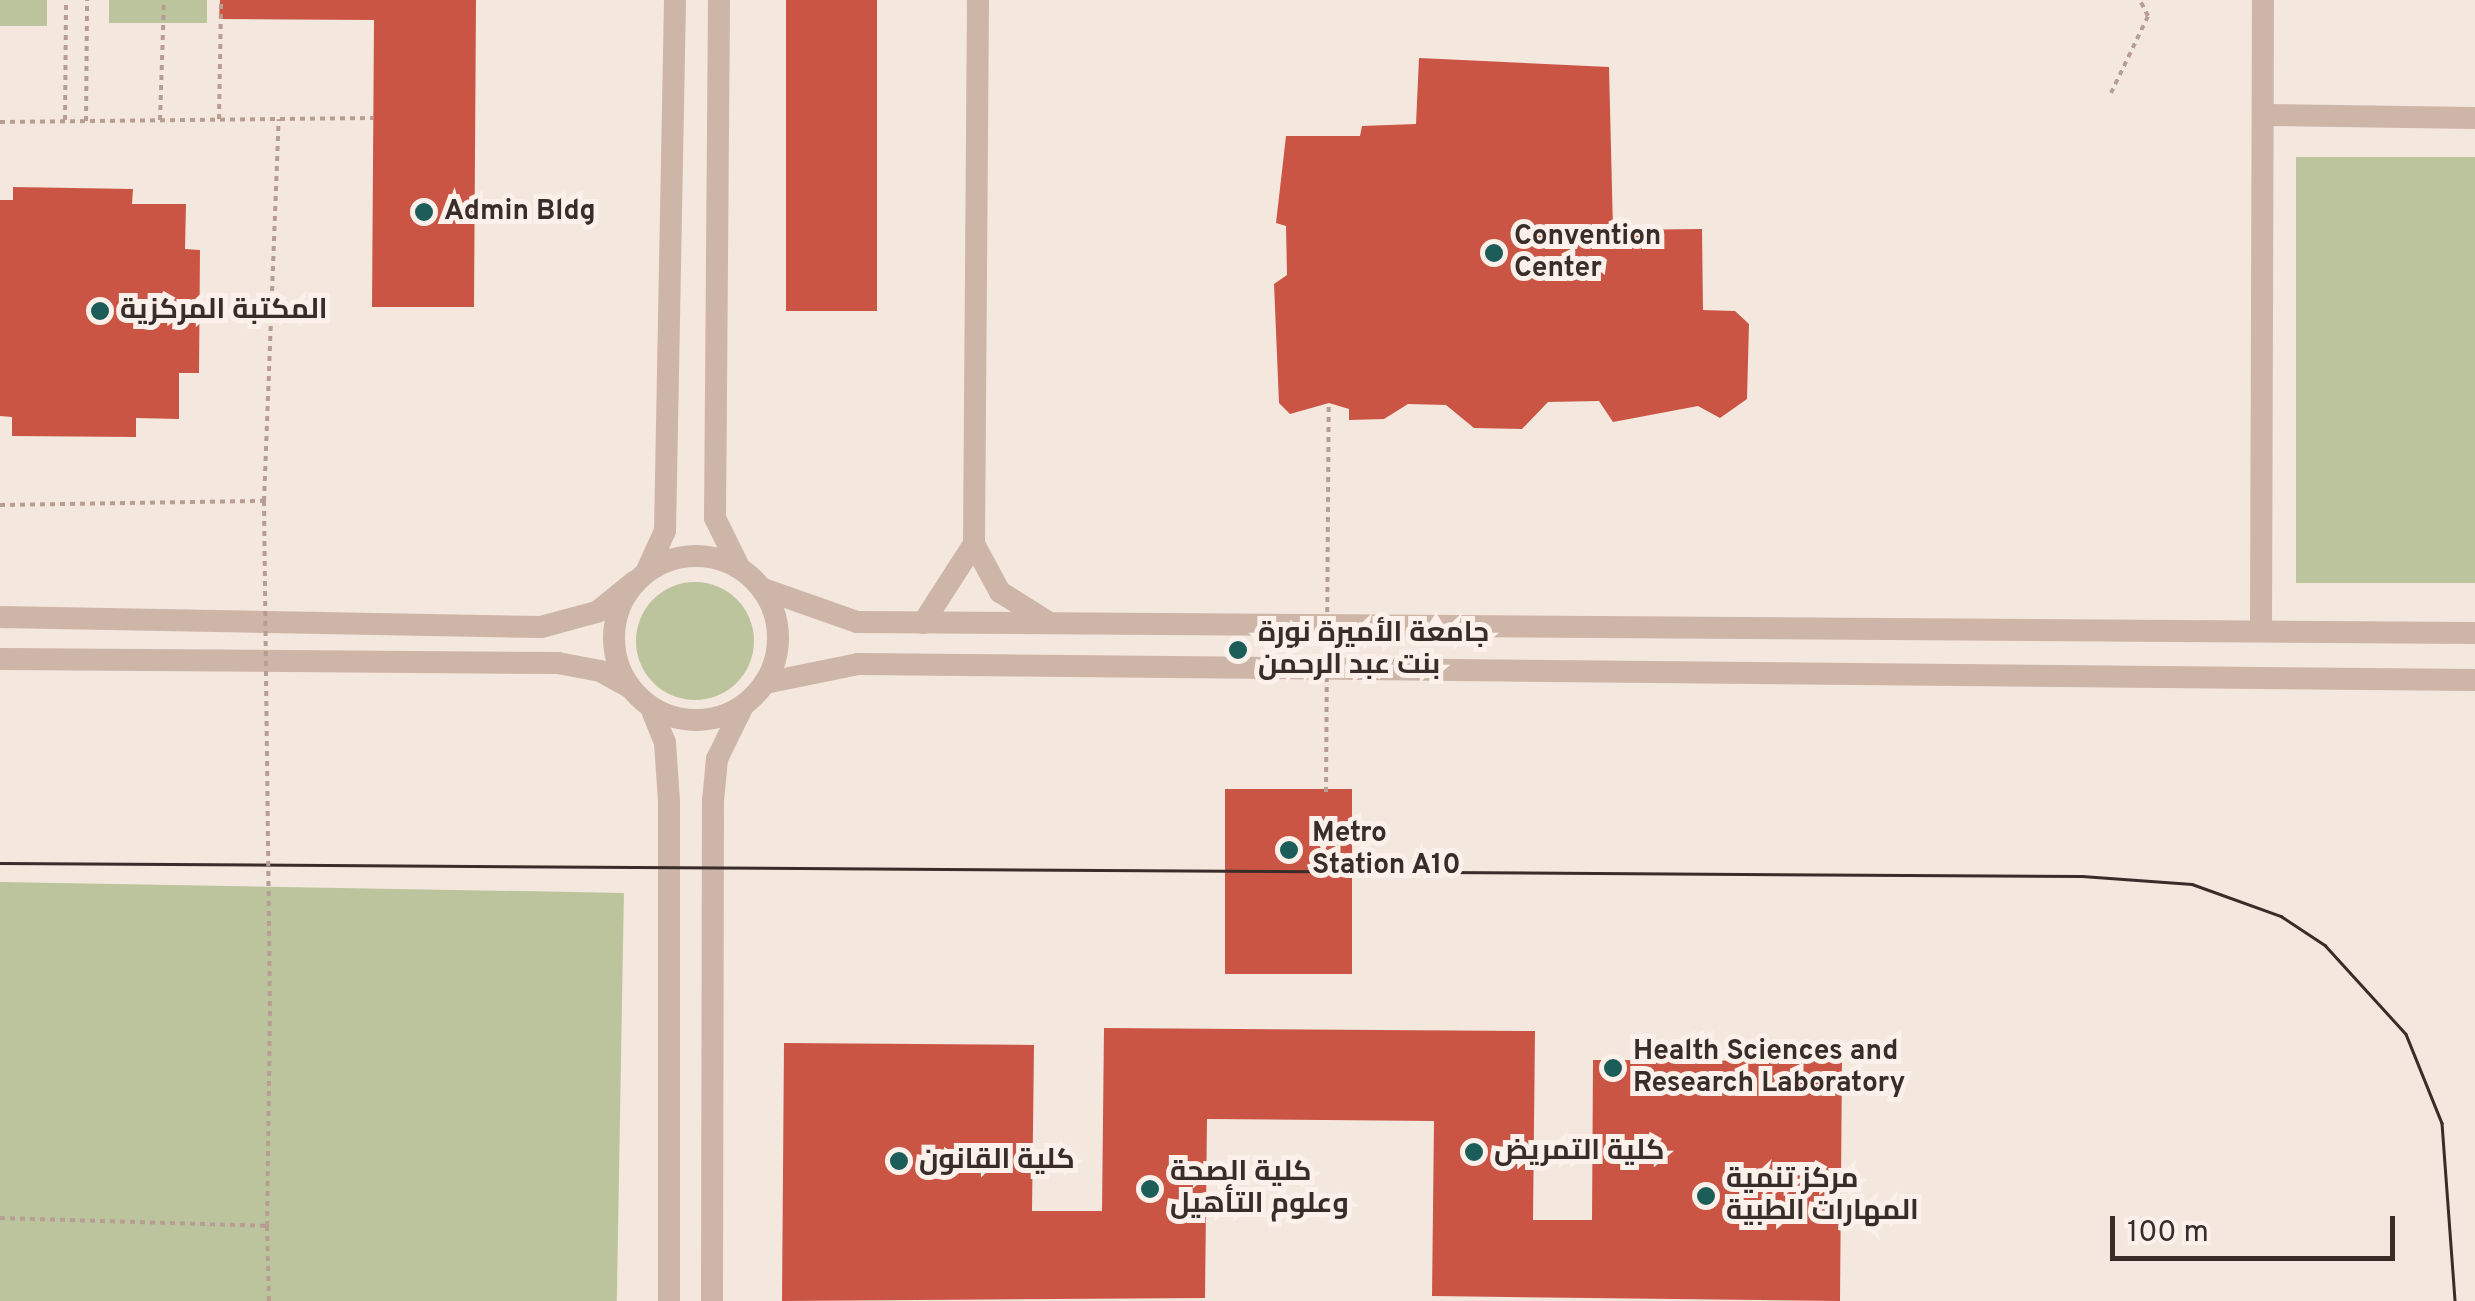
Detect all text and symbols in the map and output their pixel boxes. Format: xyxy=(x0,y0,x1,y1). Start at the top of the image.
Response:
place label: Admin Bldg xyxy=(444,195,596,229)
marker: Admin Bldg xyxy=(413,201,435,223)
place label: Convention Center xyxy=(1514,220,1661,286)
marker: Convention Center xyxy=(1483,242,1505,264)
place label: المكتبة المركزية xyxy=(120,294,328,328)
marker: المكتبة المركزية xyxy=(89,300,111,322)
place label: جامعة الأميرة نورة بنت عبد الرحمن xyxy=(1258,617,1489,683)
marker: جامعة الأميرة نورة بنت عبد الرحمن xyxy=(1227,639,1249,661)
place label: Metro Station A10 xyxy=(1312,817,1462,883)
marker: Metro Station A10 xyxy=(1276,837,1302,863)
place label: Health Sciences and Research Laboratory xyxy=(1633,1035,1905,1101)
marker: Health Sciences and Research Laboratory xyxy=(1602,1057,1624,1079)
place label: كلية التمريض xyxy=(1494,1135,1664,1169)
marker: كلية التمريض xyxy=(1463,1141,1485,1163)
place label: كلية القانون xyxy=(919,1144,1075,1178)
marker: كلية القانون xyxy=(888,1150,910,1172)
place label: كلية الصحة وعلوم التأهيل xyxy=(1170,1156,1349,1222)
place label: مركز تنمية المهارات الطبية xyxy=(1726,1163,1919,1229)
marker: كلية الصحة وعلوم التأهيل xyxy=(1139,1178,1161,1200)
marker: مركز تنمية المهارات الطبية xyxy=(1695,1185,1717,1207)
scale bar xyxy=(2115,1196,2400,1258)
text: 100 m xyxy=(2127,1215,2209,1252)

